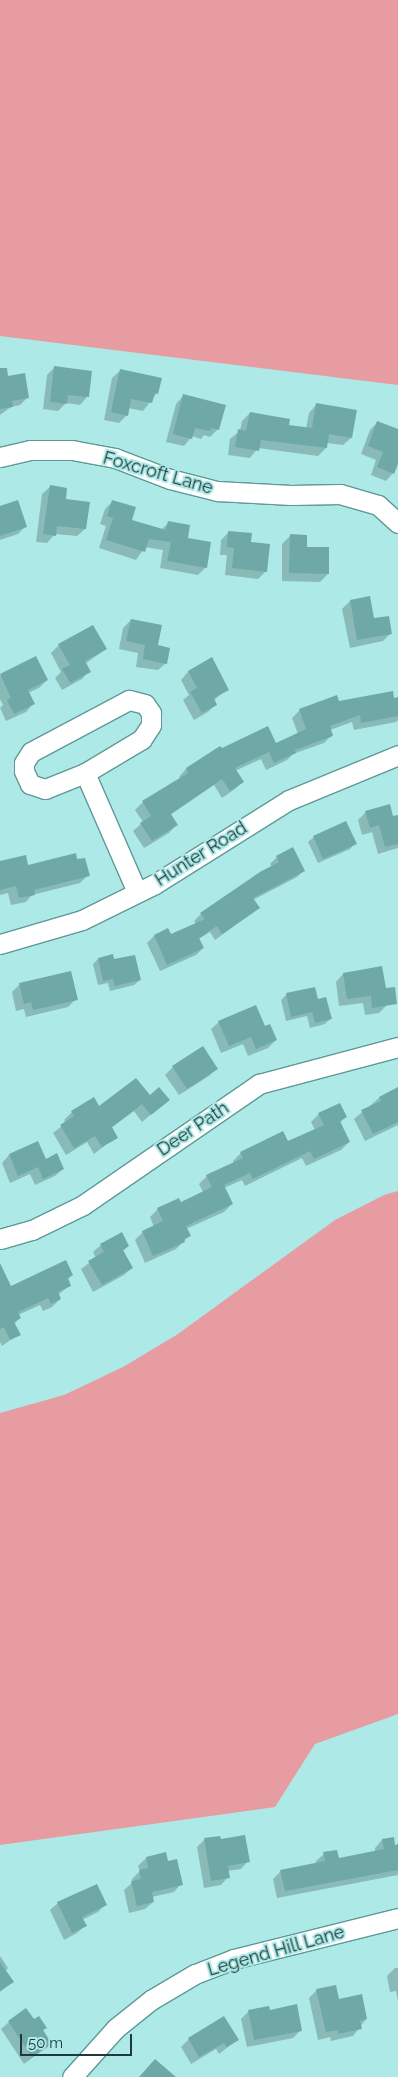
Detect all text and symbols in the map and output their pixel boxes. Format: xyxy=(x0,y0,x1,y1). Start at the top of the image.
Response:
street label: Foxcroft Lane xyxy=(101,447,215,499)
street label: Hunter Road xyxy=(151,817,251,891)
street label: Deer Path xyxy=(153,1097,233,1161)
street label: Legend Hill Lane xyxy=(205,1921,347,1981)
scale bar xyxy=(22,2024,135,2056)
text: 50 m xyxy=(28,2034,63,2052)

